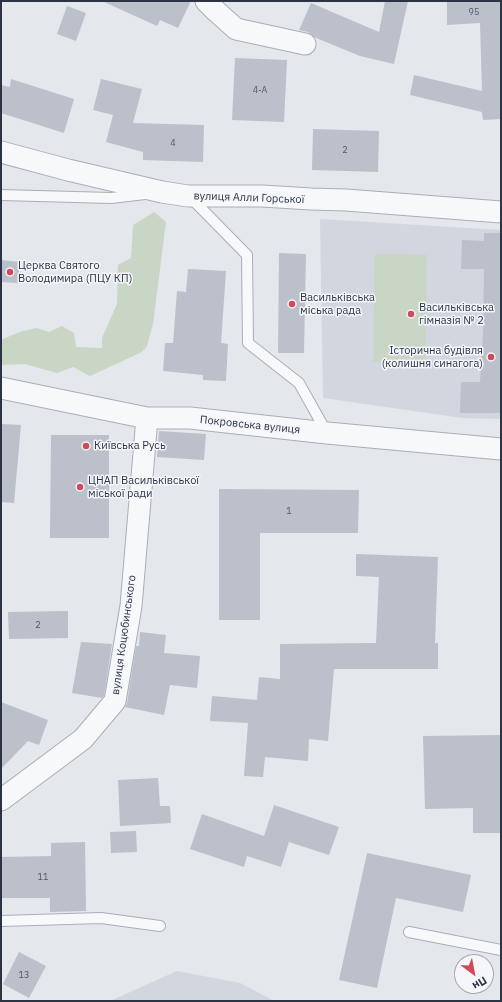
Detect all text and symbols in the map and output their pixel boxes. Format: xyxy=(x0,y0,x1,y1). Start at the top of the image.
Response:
house number: 95 xyxy=(469,7,479,17)
house number: 4-А xyxy=(253,85,267,95)
house number: 4 xyxy=(170,138,176,148)
house number: 2 xyxy=(342,145,348,155)
street label: вулиця Алли Горської xyxy=(193,189,305,207)
place label: Церква Святого Володимира (ПЦУ КП) xyxy=(18,259,132,285)
marker: Церква Святого Володимира (ПЦУ КП) xyxy=(5,267,15,277)
place label: Васильківська міська рада xyxy=(300,291,375,317)
marker: Васильківська міська рада xyxy=(287,299,297,309)
place label: Васильківська гімназія № 2 xyxy=(419,301,494,327)
marker: Васильківська гімназія № 2 xyxy=(406,309,416,319)
place label: Історична будівля (колишня синагога) xyxy=(382,344,483,370)
marker: Історична будівля (колишня синагога) xyxy=(486,352,496,362)
street label: Покровська вулиця xyxy=(199,413,301,437)
place label: Київська Русь xyxy=(94,439,166,453)
marker: Київська Русь xyxy=(81,441,91,451)
place label: ЦНАП Васильківської міської ради xyxy=(88,474,199,500)
marker: ЦНАП Васильківської міської ради xyxy=(75,482,85,492)
house number: 1 xyxy=(286,506,292,516)
street label: вулиця Коцюбинського xyxy=(109,574,139,696)
house number: 2 xyxy=(35,620,41,630)
house number: 11 xyxy=(38,872,48,882)
north arrow xyxy=(454,954,494,994)
house number: 13 xyxy=(19,970,29,980)
text: Пн xyxy=(470,974,490,993)

